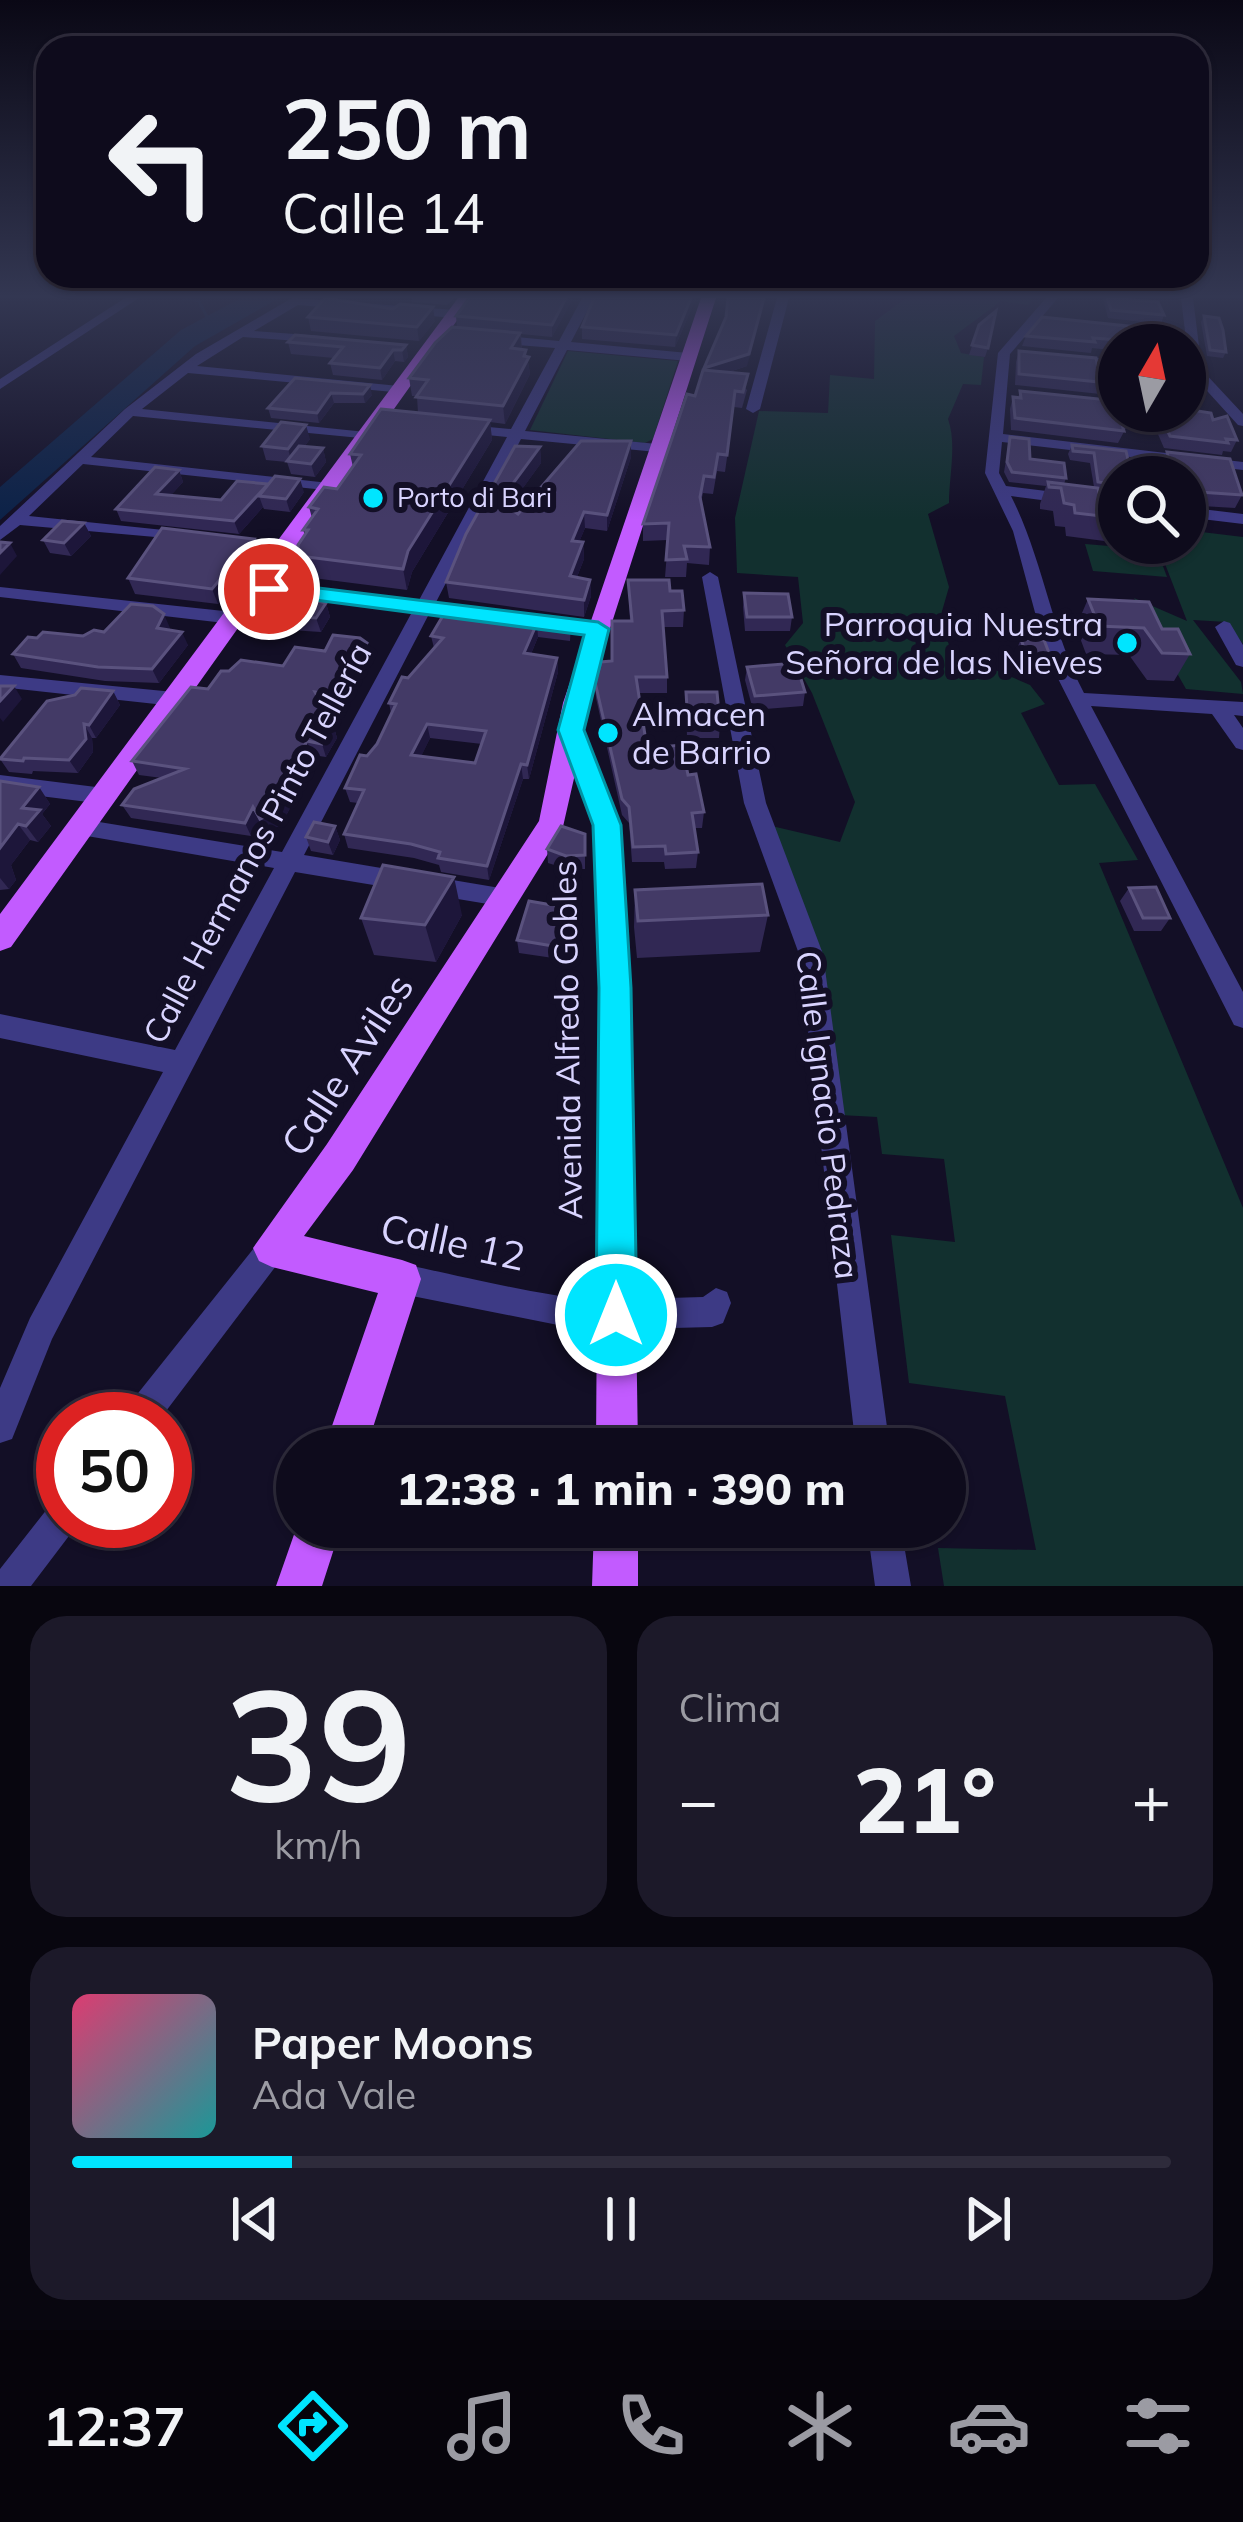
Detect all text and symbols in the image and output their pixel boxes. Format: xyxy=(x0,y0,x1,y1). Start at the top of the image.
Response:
text: 250 m xyxy=(282,75,532,180)
icon: left xyxy=(84,84,240,240)
text: Calle 14 xyxy=(282,179,484,247)
north arrow xyxy=(1098,324,1206,432)
map controls xyxy=(1098,324,1206,564)
button: search xyxy=(1098,456,1206,564)
place label: Porto di Bari xyxy=(397,480,552,514)
marker: Porto di Bari xyxy=(360,485,386,511)
pin xyxy=(218,538,320,640)
icon: arrive xyxy=(236,556,302,622)
place label: Parroquia Nuestra Señora de las Nieves xyxy=(785,603,1103,682)
marker: Parroquia Nuestra Señora de las Nieves xyxy=(1114,630,1140,656)
street label: Calle Hermanos Pinto Tellería xyxy=(133,636,380,1050)
place label: Almacen de Barrio xyxy=(632,693,771,772)
marker: Almacen de Barrio xyxy=(595,720,621,746)
street label: Avenida Alfredo Gobles xyxy=(543,860,590,1220)
street label: Calle Ignacio Pedraza xyxy=(788,949,869,1281)
street label: Calle Aviles xyxy=(270,965,423,1165)
street label: Calle 12 xyxy=(377,1202,530,1281)
position arrow xyxy=(553,1252,679,1378)
speed limit sign: 50 xyxy=(36,1392,192,1548)
text: 12:38 · 1 min · 390 m xyxy=(396,1460,846,1516)
text: 39 xyxy=(225,1644,412,1840)
text: Clima xyxy=(679,1683,781,1732)
text: 21° xyxy=(853,1743,996,1856)
text: − xyxy=(679,1758,718,1841)
text: + xyxy=(1131,1758,1171,1841)
text: km/h xyxy=(274,1820,362,1869)
text: Paper Moons xyxy=(252,2014,534,2070)
text: Ada Vale xyxy=(252,2070,416,2119)
icon: previous xyxy=(222,2186,288,2252)
icon: pause xyxy=(588,2186,654,2252)
icon: next xyxy=(955,2186,1021,2252)
icon: directions xyxy=(271,2384,355,2468)
icon: music xyxy=(440,2384,524,2468)
icon: phone xyxy=(609,2384,693,2468)
icon: climate xyxy=(778,2384,862,2468)
icon: car xyxy=(947,2384,1031,2468)
icon: filters xyxy=(1116,2384,1200,2468)
text: 12:37 xyxy=(43,2392,186,2460)

